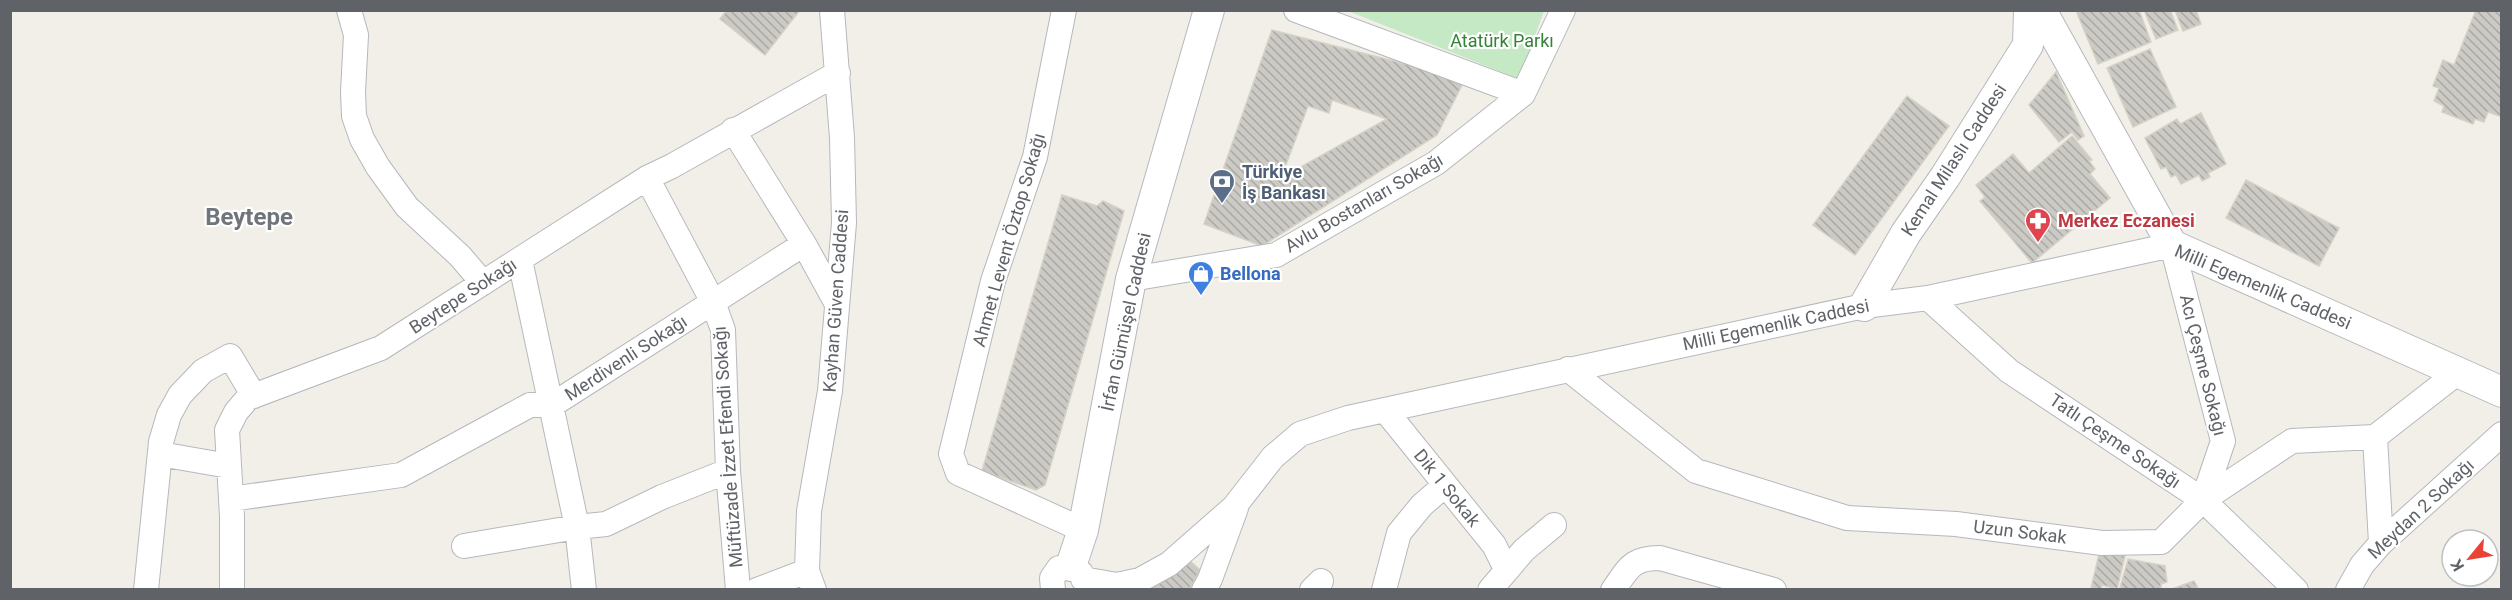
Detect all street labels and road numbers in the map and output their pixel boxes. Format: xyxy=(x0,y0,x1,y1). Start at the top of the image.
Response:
street label: Kemal Milaslı Caddesi xyxy=(1897,80,2011,240)
street label: Ahmet Levent Öztop Sokağı xyxy=(968,131,1049,349)
street label: Avlu Bostanları Sokağı xyxy=(1281,149,1446,256)
street label: Kayhan Güven Caddesi xyxy=(819,209,852,393)
street label: İrfan Gümüşel Caddesi xyxy=(1096,231,1155,413)
street label: Milli Egemenlik Caddesi xyxy=(2172,240,2355,333)
street label: Beytepe Sokağı xyxy=(405,253,520,338)
street label: Acı Çeşme Sokağı xyxy=(2176,292,2231,438)
street label: Milli Egemenlik Caddesi xyxy=(1681,294,1871,355)
street label: Merdivenli Sokağı xyxy=(561,310,691,405)
street label: Müftüzade İzzet Efendi Sokağı xyxy=(709,326,746,569)
street label: Tatlı Çeşme Sokağı xyxy=(2046,389,2185,492)
street label: Dik 1 Sokak xyxy=(1410,445,1485,531)
street label: Meydan 2 Sokağı xyxy=(2363,454,2478,563)
street label: Uzun Sokak xyxy=(1972,515,2069,548)

